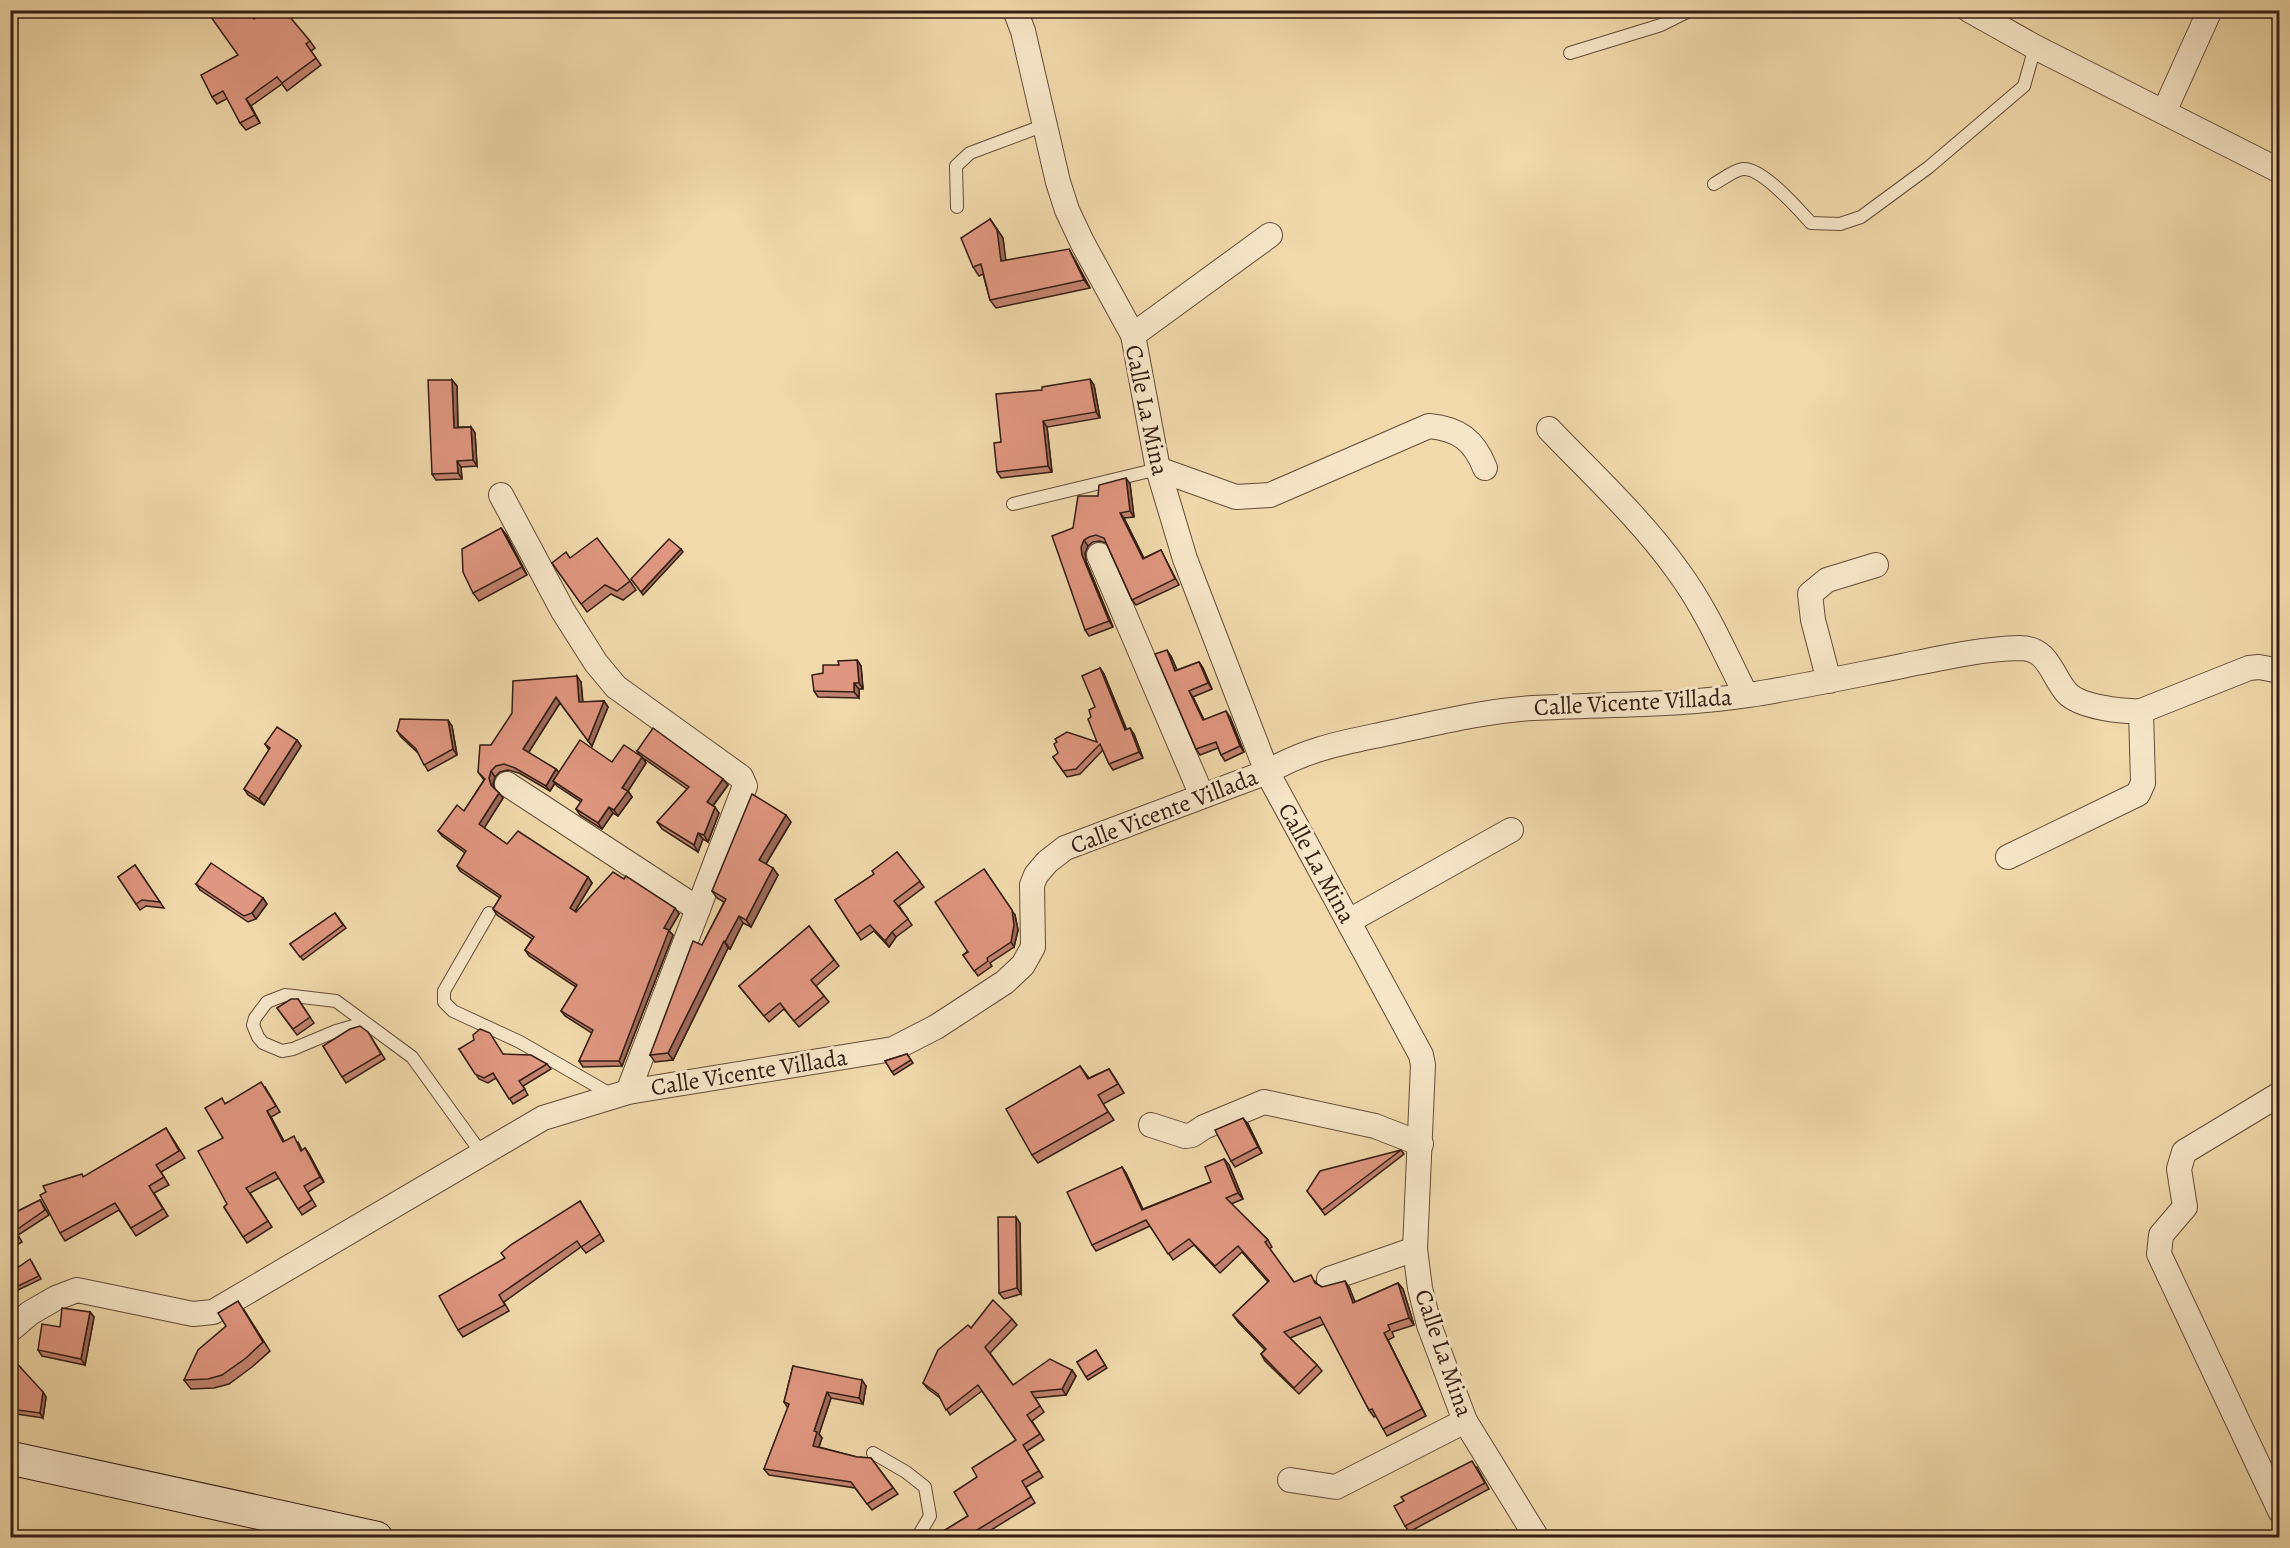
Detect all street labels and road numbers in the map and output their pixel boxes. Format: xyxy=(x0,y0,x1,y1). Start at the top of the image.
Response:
street label: Calle La Mina xyxy=(1118,342,1177,479)
street label: Calle Vicente Villada xyxy=(1533,681,1734,723)
street label: Calle Vicente Villada xyxy=(1066,760,1263,861)
street label: Calle La Mina xyxy=(1271,797,1364,930)
street label: Calle Vicente Villada xyxy=(648,1041,850,1103)
street label: Calle La Mina xyxy=(1407,1285,1481,1422)

